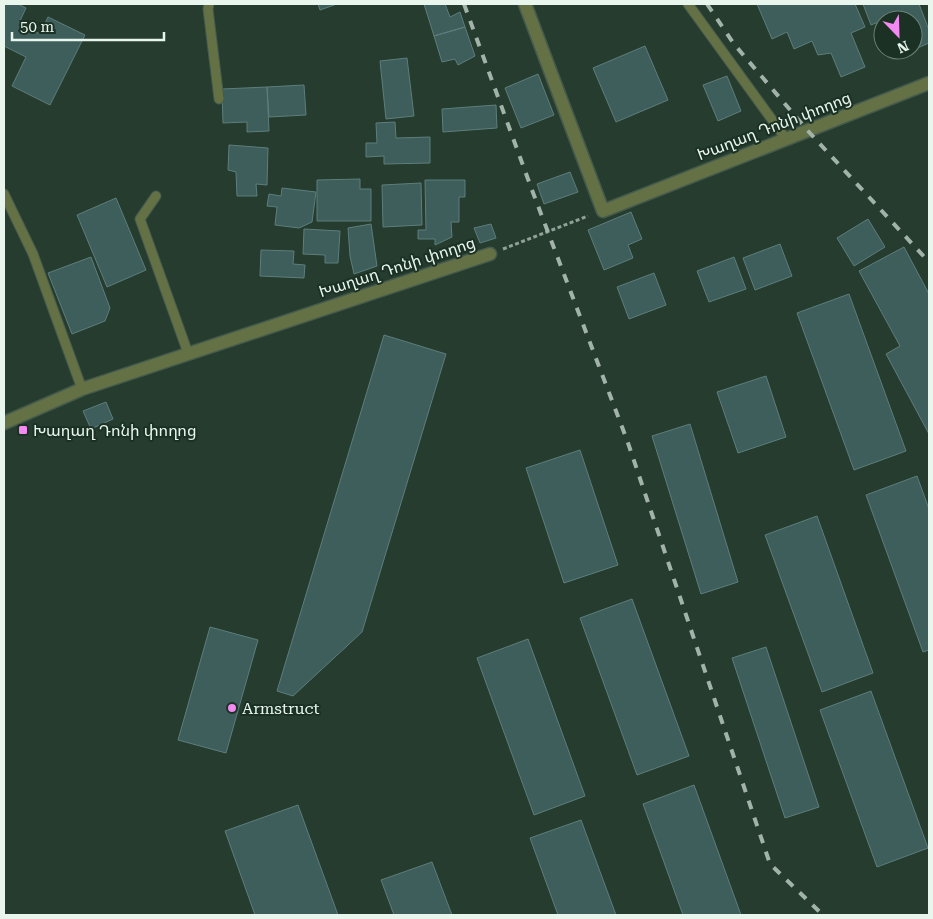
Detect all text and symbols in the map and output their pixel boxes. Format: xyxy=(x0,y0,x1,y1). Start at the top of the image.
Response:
scale bar xyxy=(12,10,165,42)
north arrow xyxy=(873,10,923,60)
text: 50 m xyxy=(20,18,55,36)
text: N xyxy=(895,37,911,57)
street label: Խաղաղ Դոնի փողոց xyxy=(694,88,854,164)
street label: Խաղաղ Դոնի փողոց xyxy=(316,233,478,301)
place label: Խաղաղ Դոնի փողոց xyxy=(33,421,197,440)
marker: Խաղաղ Դոնի փողոց xyxy=(17,424,29,436)
place label: Armstruct xyxy=(242,699,319,718)
marker: Armstruct xyxy=(226,702,238,714)

